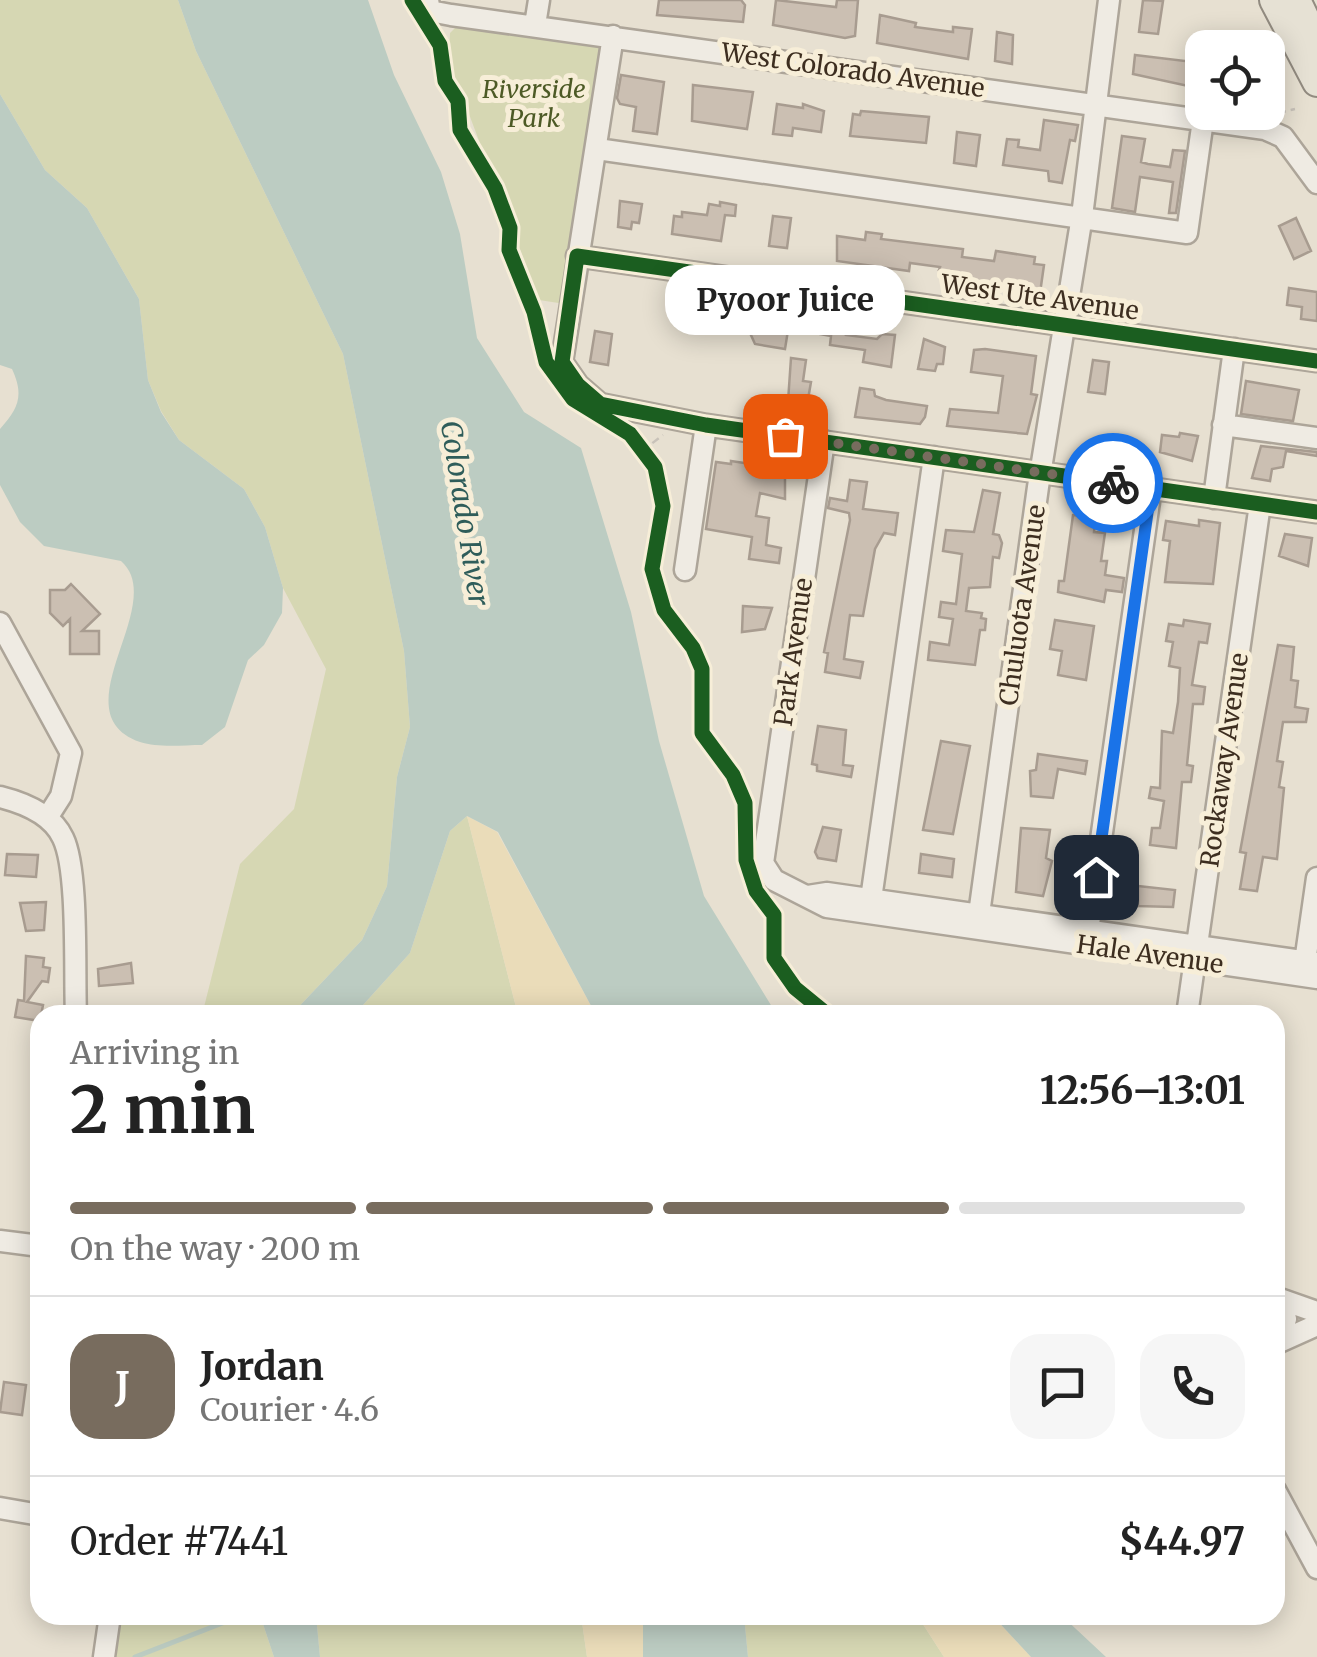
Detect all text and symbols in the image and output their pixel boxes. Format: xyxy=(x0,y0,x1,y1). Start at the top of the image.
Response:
map controls xyxy=(1185,30,1285,130)
button: locate xyxy=(1185,30,1285,130)
street label: West Colorado Avenue xyxy=(718,36,987,104)
park label: Riverside Park xyxy=(482,73,586,134)
callout: Pyoor Juice xyxy=(665,266,905,336)
street label: West Ute Avenue xyxy=(938,267,1141,327)
text: Pyoor Juice xyxy=(696,280,874,320)
pin xyxy=(743,394,828,479)
icon: bag xyxy=(758,409,813,464)
water label: Colorado River xyxy=(433,418,498,609)
courier xyxy=(1063,433,1163,533)
icon: bike xyxy=(1086,456,1141,511)
street label: Chuluota Avenue xyxy=(992,503,1052,707)
street label: Park Avenue xyxy=(767,576,819,728)
street label: Rockaway Avenue xyxy=(1193,651,1255,869)
pin xyxy=(1054,835,1139,920)
icon: home xyxy=(1069,850,1124,905)
street label: Hale Avenue xyxy=(1075,928,1225,980)
text: Arriving in xyxy=(70,1033,239,1073)
text: 12:56–13:01 xyxy=(1040,1067,1245,1114)
text: 2 min xyxy=(70,1069,255,1151)
text: On the way · 200 m xyxy=(70,1229,360,1269)
button: chat xyxy=(1010,1334,1115,1439)
button: phone xyxy=(1140,1334,1245,1439)
text: Jordan xyxy=(200,1343,324,1390)
text: J xyxy=(115,1363,130,1410)
text: Courier · 4.6 xyxy=(200,1390,379,1430)
text: Order #7441 xyxy=(70,1518,288,1565)
text: $44.97 xyxy=(1118,1518,1245,1565)

